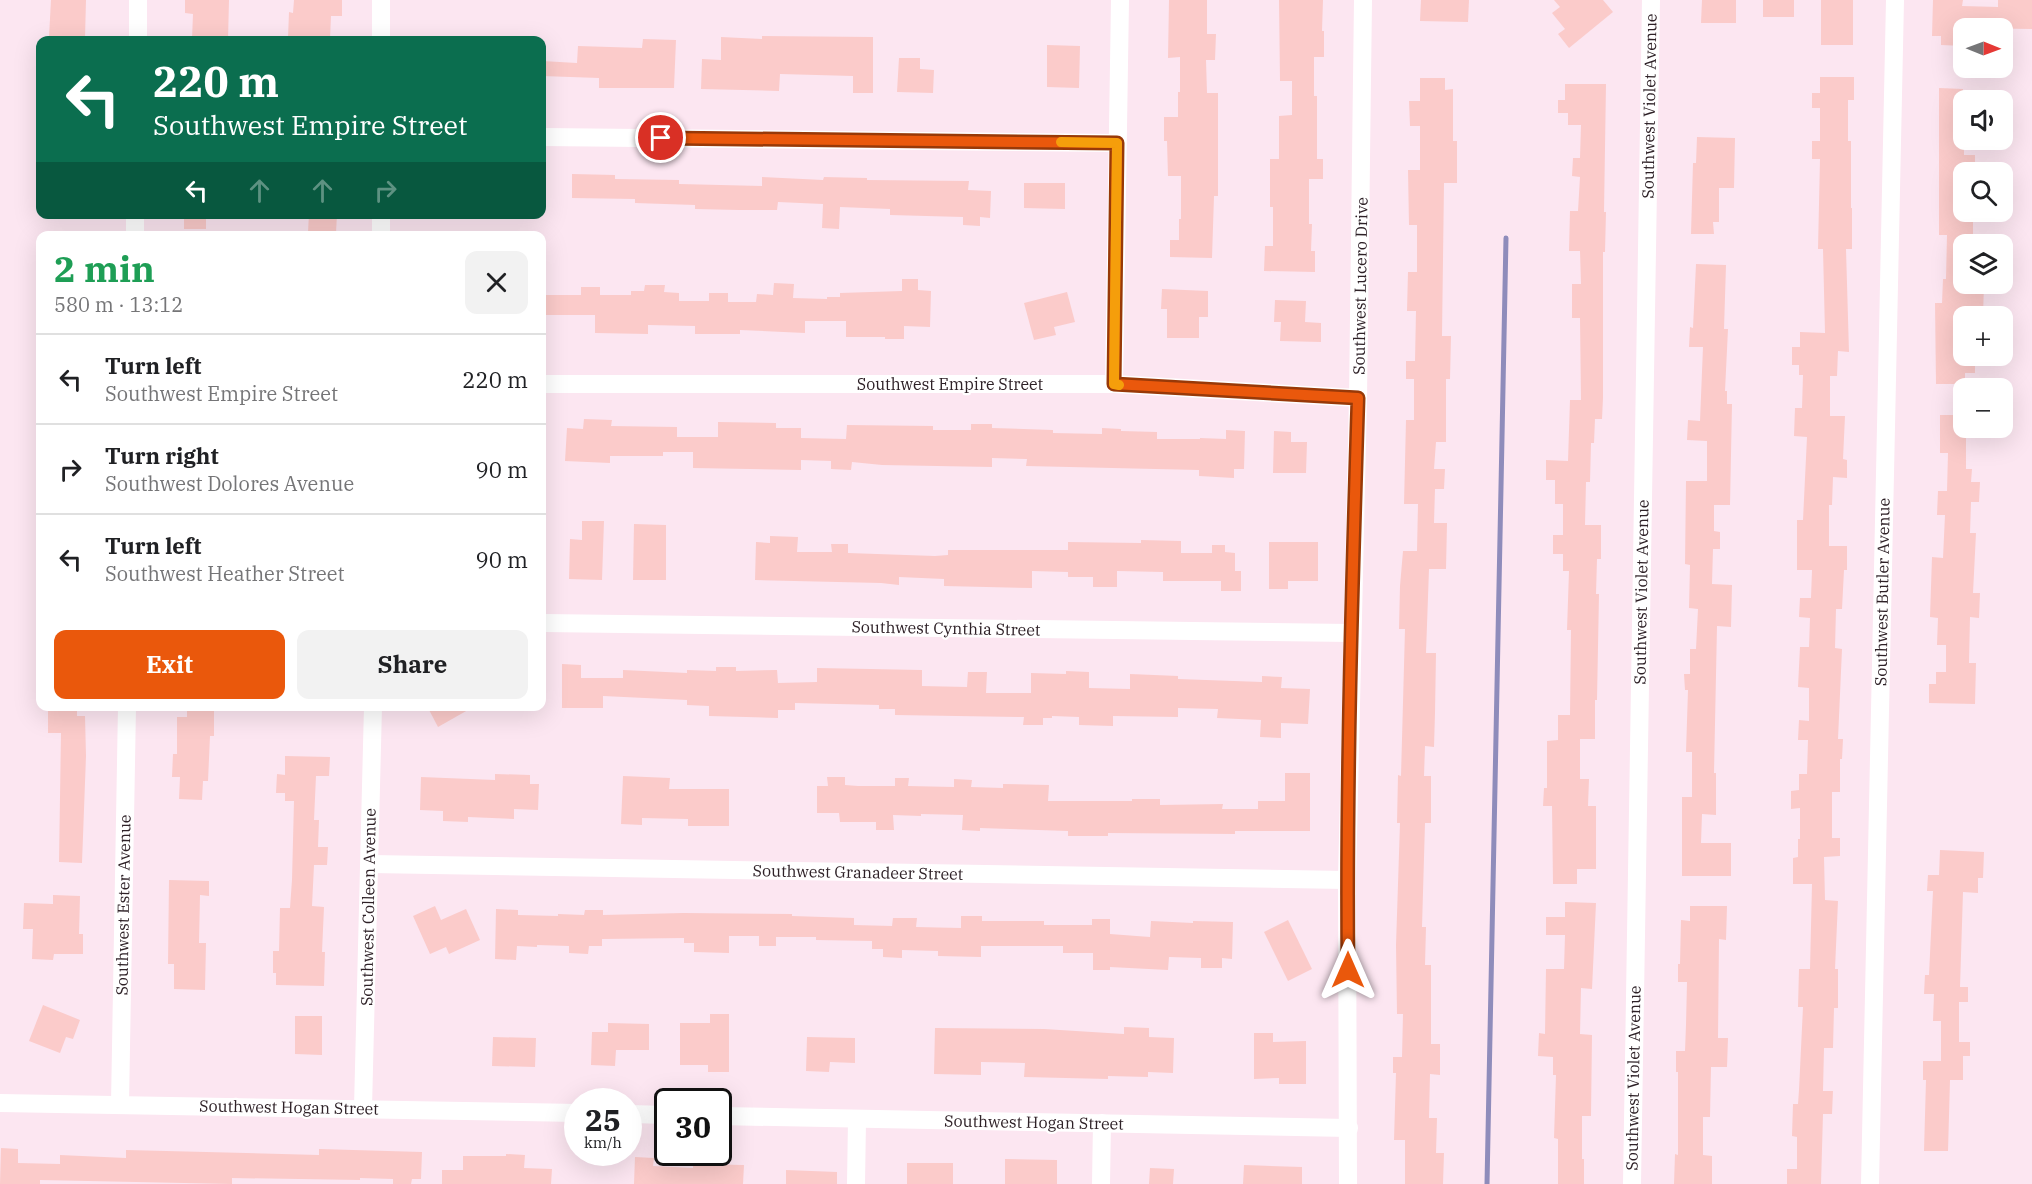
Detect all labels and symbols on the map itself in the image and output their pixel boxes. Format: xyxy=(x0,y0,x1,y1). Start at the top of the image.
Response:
street label: Southwest Violet Avenue xyxy=(1637,13,1661,199)
north arrow xyxy=(1953,18,2013,78)
pin xyxy=(635,112,686,163)
street label: Southwest Lucero Drive xyxy=(1348,197,1372,375)
street label: Southwest Empire Street xyxy=(857,374,1044,394)
street label: Southwest Butler Avenue xyxy=(1870,498,1894,686)
street label: Southwest Violet Avenue xyxy=(1629,499,1653,685)
street label: Southwest Cynthia Street xyxy=(851,616,1041,640)
street label: Southwest Colleen Avenue xyxy=(356,808,380,1006)
street label: Southwest Ester Avenue xyxy=(111,814,135,996)
street label: Southwest Granadeer Street xyxy=(752,860,964,884)
position arrow xyxy=(1316,938,1380,1002)
street label: Southwest Violet Avenue xyxy=(1621,985,1645,1171)
speed limit sign: 30 xyxy=(654,1088,732,1166)
street label: Southwest Hogan Street xyxy=(199,1095,379,1119)
street label: Southwest Hogan Street xyxy=(944,1110,1124,1134)

